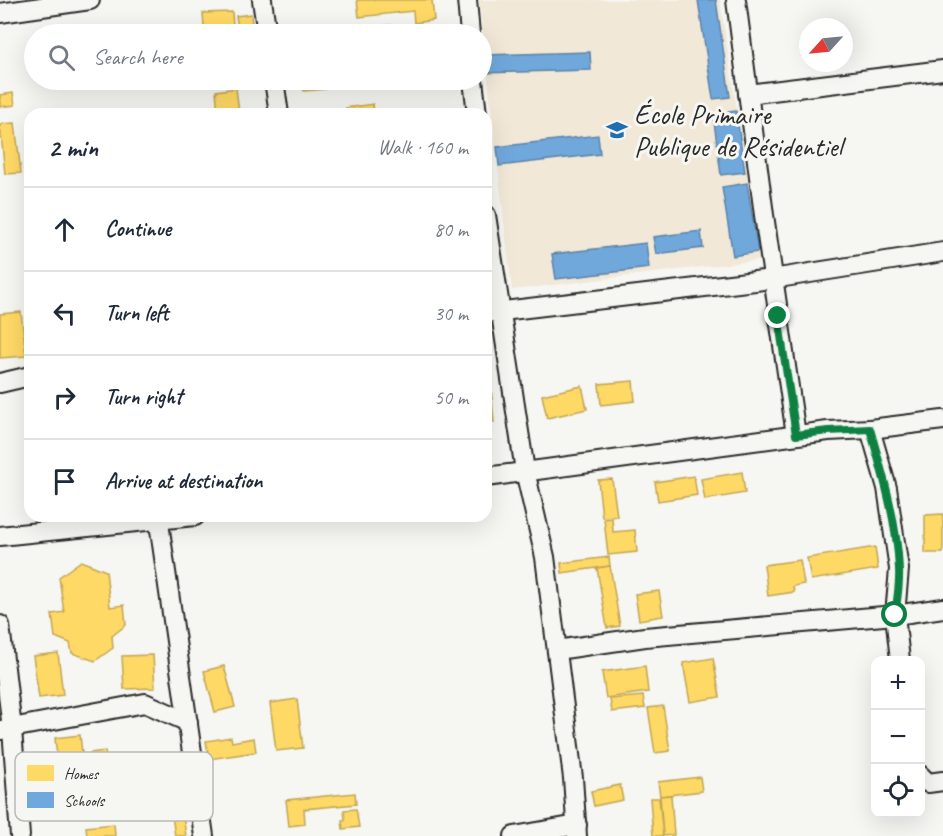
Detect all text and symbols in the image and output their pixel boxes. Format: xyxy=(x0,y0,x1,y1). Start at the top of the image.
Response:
north arrow xyxy=(799,18,853,72)
search box xyxy=(24,24,492,90)
icon: search xyxy=(45,41,78,74)
text: Search here xyxy=(93,43,183,71)
place label: École Primaire Publique de Résidentiel xyxy=(634,97,847,164)
school or university icon: École Primaire Publique de Résidentiel xyxy=(605,118,629,142)
text: 2 min xyxy=(48,131,98,164)
text: Walk · 160 m xyxy=(378,135,468,160)
icon: ahead xyxy=(48,213,81,246)
text: Continue xyxy=(105,215,171,243)
text: 80 m xyxy=(434,217,468,242)
icon: left xyxy=(48,297,81,330)
text: Turn left xyxy=(105,299,169,327)
text: 30 m xyxy=(434,301,468,326)
route end xyxy=(764,302,790,328)
icon: right xyxy=(48,381,81,414)
text: Turn right xyxy=(105,383,182,411)
text: 50 m xyxy=(434,385,468,410)
icon: arrive xyxy=(48,465,81,498)
text: Arrive at destination xyxy=(105,467,262,495)
route start xyxy=(881,601,907,627)
map controls xyxy=(871,656,925,818)
button: + xyxy=(871,656,925,710)
button: − xyxy=(871,710,925,764)
legend xyxy=(15,752,213,821)
text: Homes xyxy=(64,764,100,784)
button: locate xyxy=(871,764,925,818)
text: Schools xyxy=(64,791,105,811)

